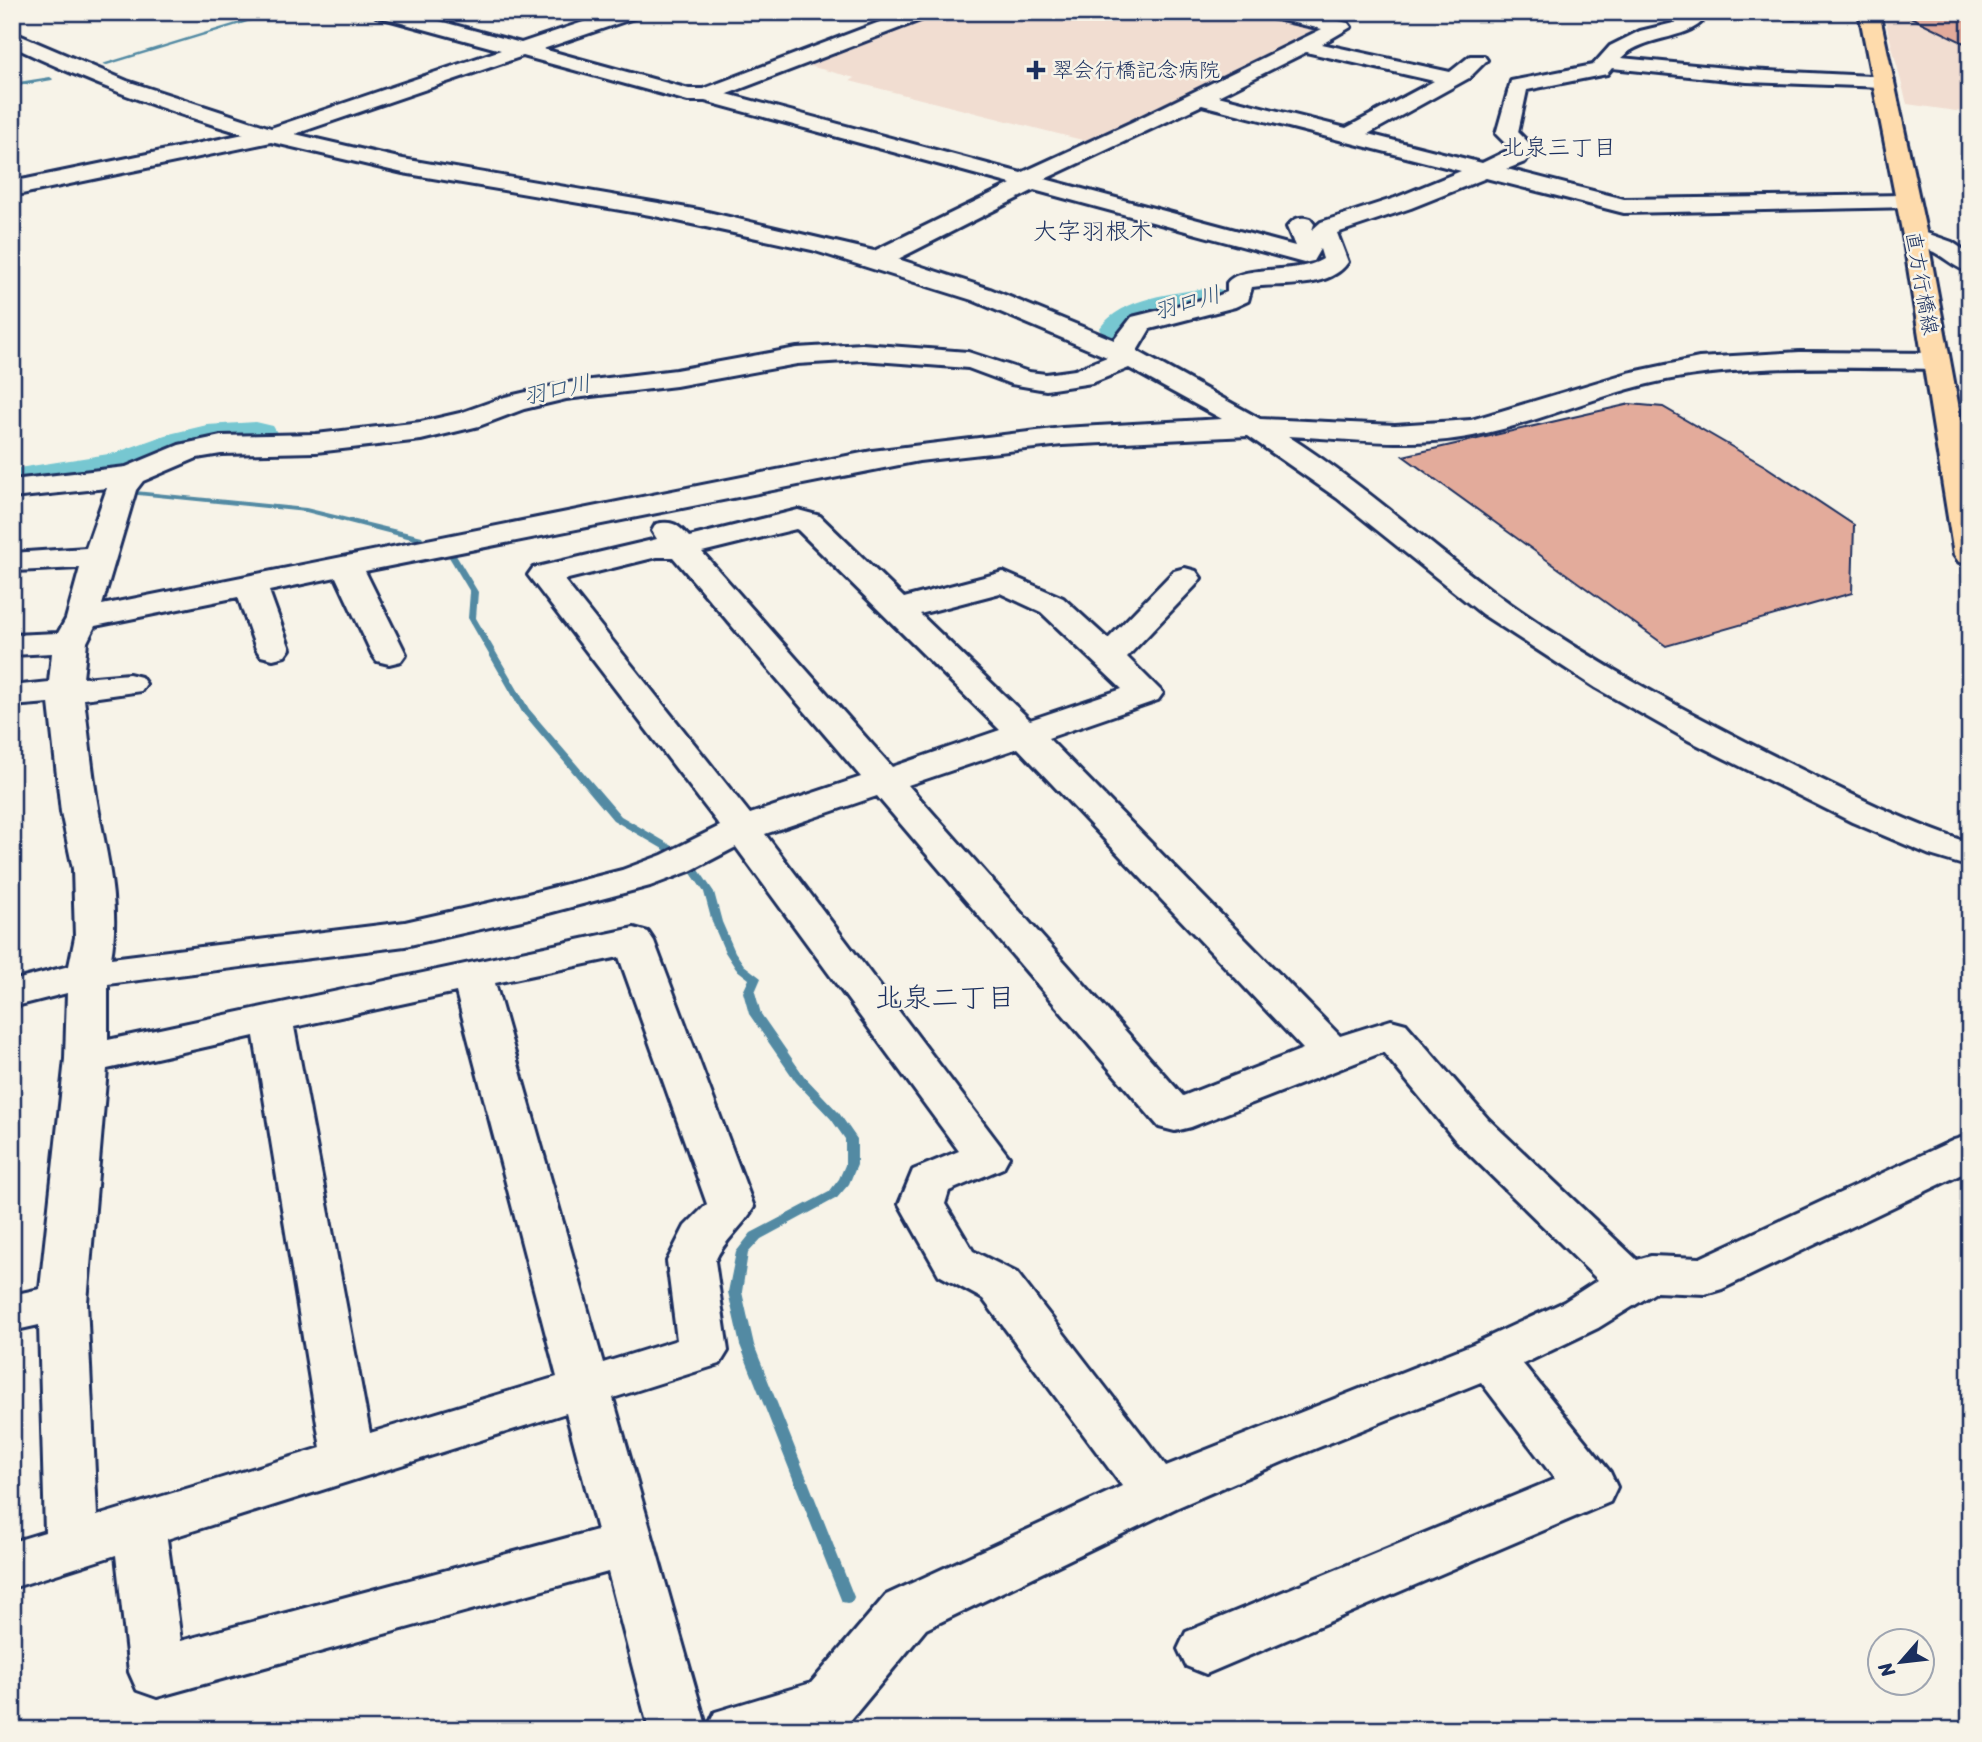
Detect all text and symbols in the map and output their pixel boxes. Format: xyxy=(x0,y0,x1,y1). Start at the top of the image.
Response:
place label: 翠会行橋記念病院 xyxy=(1052,51,1220,89)
marker: 翠会行橋記念病院 xyxy=(1026,60,1046,80)
district label: 北泉三丁目 xyxy=(1502,127,1617,168)
district label: 大字羽根木 xyxy=(1033,210,1153,252)
street label: 直方行橋線 xyxy=(1894,228,1950,338)
water label: 羽口川 xyxy=(1148,274,1226,332)
water label: 羽口川 xyxy=(519,363,595,417)
district label: 北泉二丁目 xyxy=(875,973,1015,1022)
north arrow xyxy=(1867,1626,1937,1696)
text: N xyxy=(1868,1655,1905,1684)

